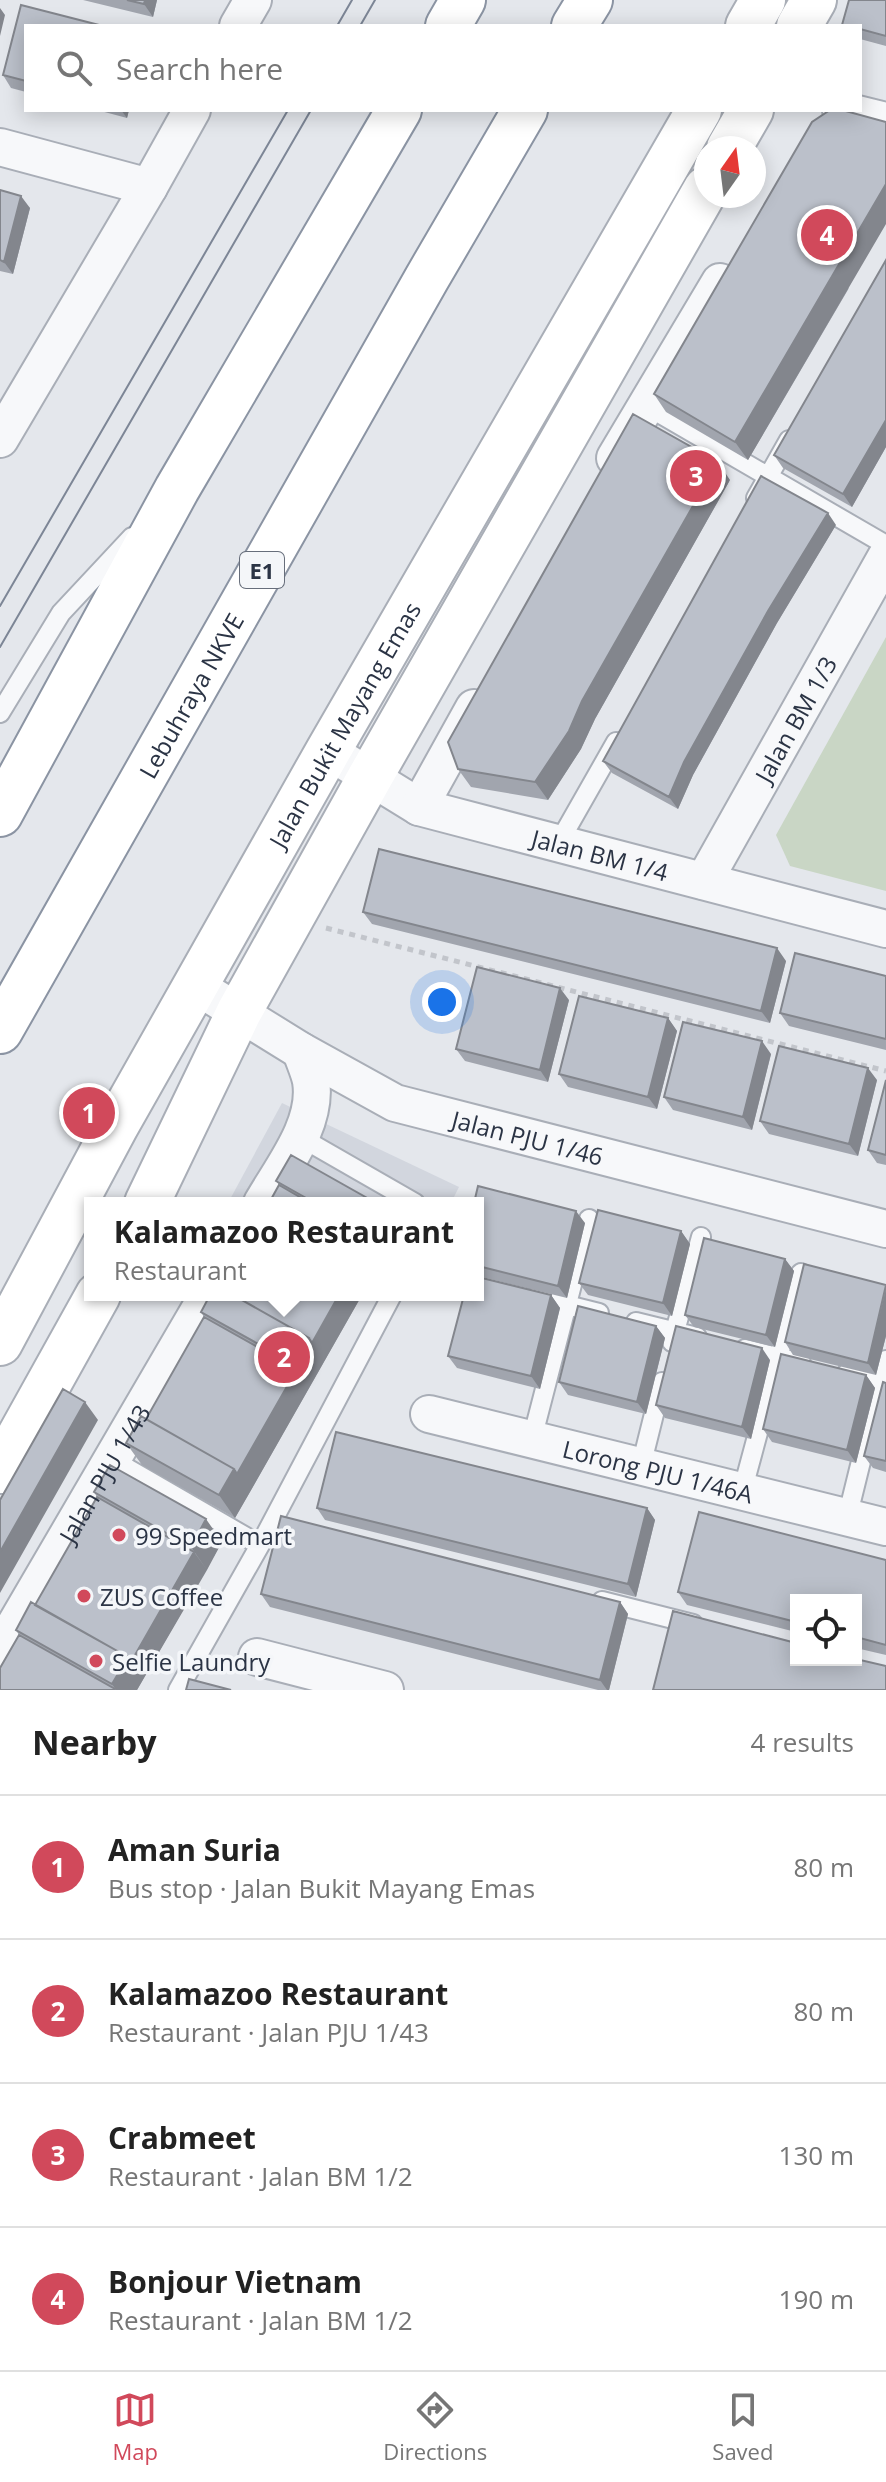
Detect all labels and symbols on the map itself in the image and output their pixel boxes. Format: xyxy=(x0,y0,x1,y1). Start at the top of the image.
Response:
north arrow xyxy=(694,136,766,208)
pin: 4 xyxy=(801,205,853,265)
pin: 3 xyxy=(670,446,722,506)
road number: E1 xyxy=(240,552,284,588)
street label: Jalan Bukit Mayang Emas xyxy=(259,595,428,855)
street label: Lebuhraya NKVE xyxy=(130,606,250,784)
street label: Jalan BM 1/3 xyxy=(745,650,844,790)
street label: Jalan BM 1/4 xyxy=(526,820,672,888)
your location xyxy=(422,982,462,1022)
pin: 1 xyxy=(63,1083,115,1143)
street label: Jalan PJU 1/46 xyxy=(447,1101,607,1172)
pin: 2 xyxy=(258,1327,310,1387)
street label: Jalan PJU 1/43 xyxy=(50,1398,157,1550)
street label: Lorong PJU 1/46A xyxy=(559,1431,758,1510)
place label: 99 Speedmart xyxy=(135,1519,292,1552)
marker: 99 Speedmart xyxy=(110,1526,128,1544)
place label: ZUS Coffee xyxy=(100,1580,223,1613)
marker: ZUS Coffee xyxy=(75,1587,93,1605)
place label: Selfie Laundry xyxy=(112,1645,271,1678)
marker: Selfie Laundry xyxy=(87,1652,105,1670)

